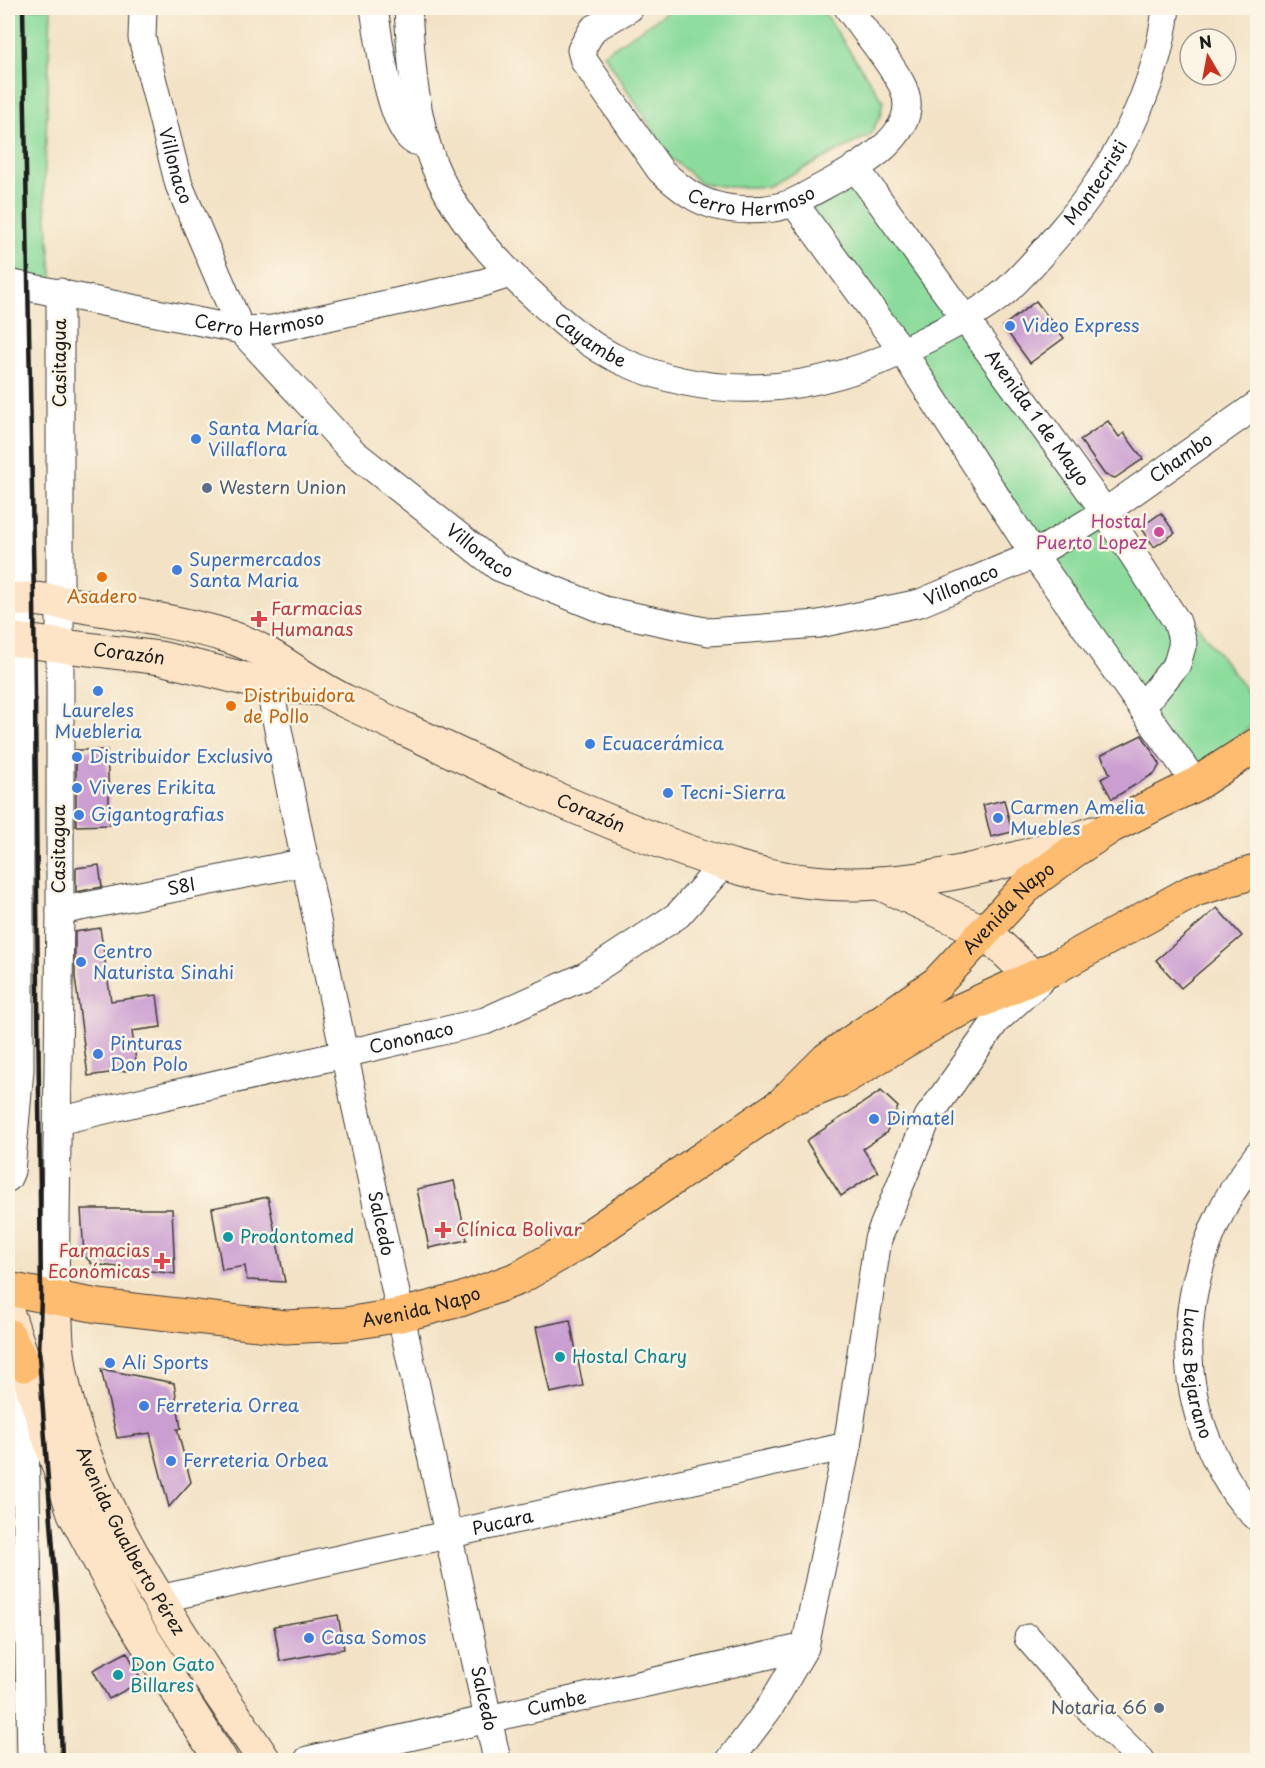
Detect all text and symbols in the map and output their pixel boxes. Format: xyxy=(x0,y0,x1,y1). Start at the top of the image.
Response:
north arrow xyxy=(1178,27,1238,87)
text: N xyxy=(1197,28,1214,54)
street label: Villonaco xyxy=(153,124,200,208)
street label: Montecristi xyxy=(1056,135,1133,230)
street label: Cerro Hermoso xyxy=(683,178,820,222)
street label: Cerro Hermoso xyxy=(192,303,326,342)
street label: Cayambe xyxy=(549,305,631,373)
place label: Video Express xyxy=(1022,311,1140,338)
street label: Casitagua xyxy=(45,318,72,408)
marker: Video Express xyxy=(1003,319,1017,333)
street label: Avenida 1 de Mayo xyxy=(979,343,1097,491)
place label: Santa María Villaflora xyxy=(208,414,319,462)
street label: Chambo xyxy=(1143,425,1217,489)
marker: Santa María Villaflora xyxy=(189,432,203,446)
place label: Western Union xyxy=(219,473,346,500)
marker: Western Union xyxy=(200,481,214,495)
place label: Hostal Puerto Lopez xyxy=(1036,507,1147,555)
street label: Villonaco xyxy=(441,516,518,584)
marker: Hostal Puerto Lopez xyxy=(1152,525,1166,539)
place label: Supermercados Santa Maria xyxy=(189,545,321,593)
street label: Villonaco xyxy=(919,557,1002,612)
marker: Supermercados Santa Maria xyxy=(170,563,184,577)
marker: Asadero xyxy=(95,570,109,584)
place label: Asadero xyxy=(67,582,137,609)
place label: Farmacias Humanas xyxy=(271,594,362,642)
marker: Farmacias Humanas xyxy=(252,612,266,626)
street label: Corazón xyxy=(92,635,167,671)
place label: Distribuidora de Pollo xyxy=(243,681,355,729)
marker: Laureles Muebleria xyxy=(91,684,105,698)
place label: Laureles Muebleria xyxy=(55,696,142,744)
marker: Distribuidora de Pollo xyxy=(224,699,238,713)
place label: Ecuacerámica xyxy=(602,729,724,756)
marker: Ecuacerámica xyxy=(583,737,597,751)
place label: Distribuidor Exclusivo xyxy=(89,742,273,769)
marker: Distribuidor Exclusivo xyxy=(70,750,84,764)
place label: Viveres Erikita xyxy=(89,773,216,800)
place label: Tecni-Sierra xyxy=(680,778,786,805)
marker: Viveres Erikita xyxy=(70,781,84,795)
street label: Corazón xyxy=(553,786,630,838)
marker: Tecni-Sierra xyxy=(661,786,675,800)
place label: Carmen Amelia Muebles xyxy=(1010,793,1145,841)
place label: Gigantografias xyxy=(91,800,224,827)
street label: Casitagua xyxy=(44,804,71,894)
marker: Gigantografias xyxy=(72,808,86,822)
marker: Carmen Amelia Muebles xyxy=(991,811,1005,825)
street label: Avenida Napo xyxy=(955,855,1060,960)
street label: S8I xyxy=(165,869,198,901)
place label: Centro Naturista Sinahi xyxy=(93,937,234,985)
marker: Centro Naturista Sinahi xyxy=(74,955,88,969)
street label: Cononaco xyxy=(366,1014,456,1060)
place label: Pinturas Don Polo xyxy=(110,1029,188,1077)
marker: Pinturas Don Polo xyxy=(91,1047,105,1061)
place label: Dimatel xyxy=(886,1104,955,1131)
marker: Dimatel xyxy=(867,1112,881,1126)
street label: Salcedo xyxy=(362,1188,402,1258)
place label: Clínica Bolivar xyxy=(456,1215,583,1242)
marker: Clínica Bolivar xyxy=(434,1221,452,1239)
place label: Prodontomed xyxy=(240,1222,354,1249)
marker: Prodontomed xyxy=(221,1230,235,1244)
place label: Farmacias Económicas xyxy=(48,1236,150,1284)
marker: Farmacias Económicas xyxy=(155,1254,169,1268)
street label: Avenida Napo xyxy=(360,1279,484,1333)
street label: Lucas Bejarano xyxy=(1177,1307,1220,1442)
place label: Hostal Chary xyxy=(572,1342,687,1369)
place label: Ali Sports xyxy=(122,1348,209,1375)
marker: Hostal Chary xyxy=(553,1350,567,1364)
marker: Ali Sports xyxy=(103,1356,117,1370)
place label: Ferreteria Orrea xyxy=(156,1391,300,1418)
marker: Ferreteria Orrea xyxy=(137,1399,151,1413)
street label: Avenida Gualberto Pérez xyxy=(71,1442,193,1640)
place label: Ferreteria Orbea xyxy=(183,1446,329,1473)
marker: Ferreteria Orbea xyxy=(164,1454,178,1468)
street label: Pucara xyxy=(469,1501,536,1541)
place label: Casa Somos xyxy=(321,1623,426,1650)
marker: Casa Somos xyxy=(302,1631,316,1645)
place label: Don Gato Billares xyxy=(130,1650,215,1698)
street label: Salcedo xyxy=(465,1663,505,1733)
marker: Don Gato Billares xyxy=(111,1668,125,1682)
street label: Cumbe xyxy=(524,1682,589,1722)
place label: Notaria 66 xyxy=(1051,1693,1147,1720)
marker: Notaria 66 xyxy=(1152,1701,1166,1715)

